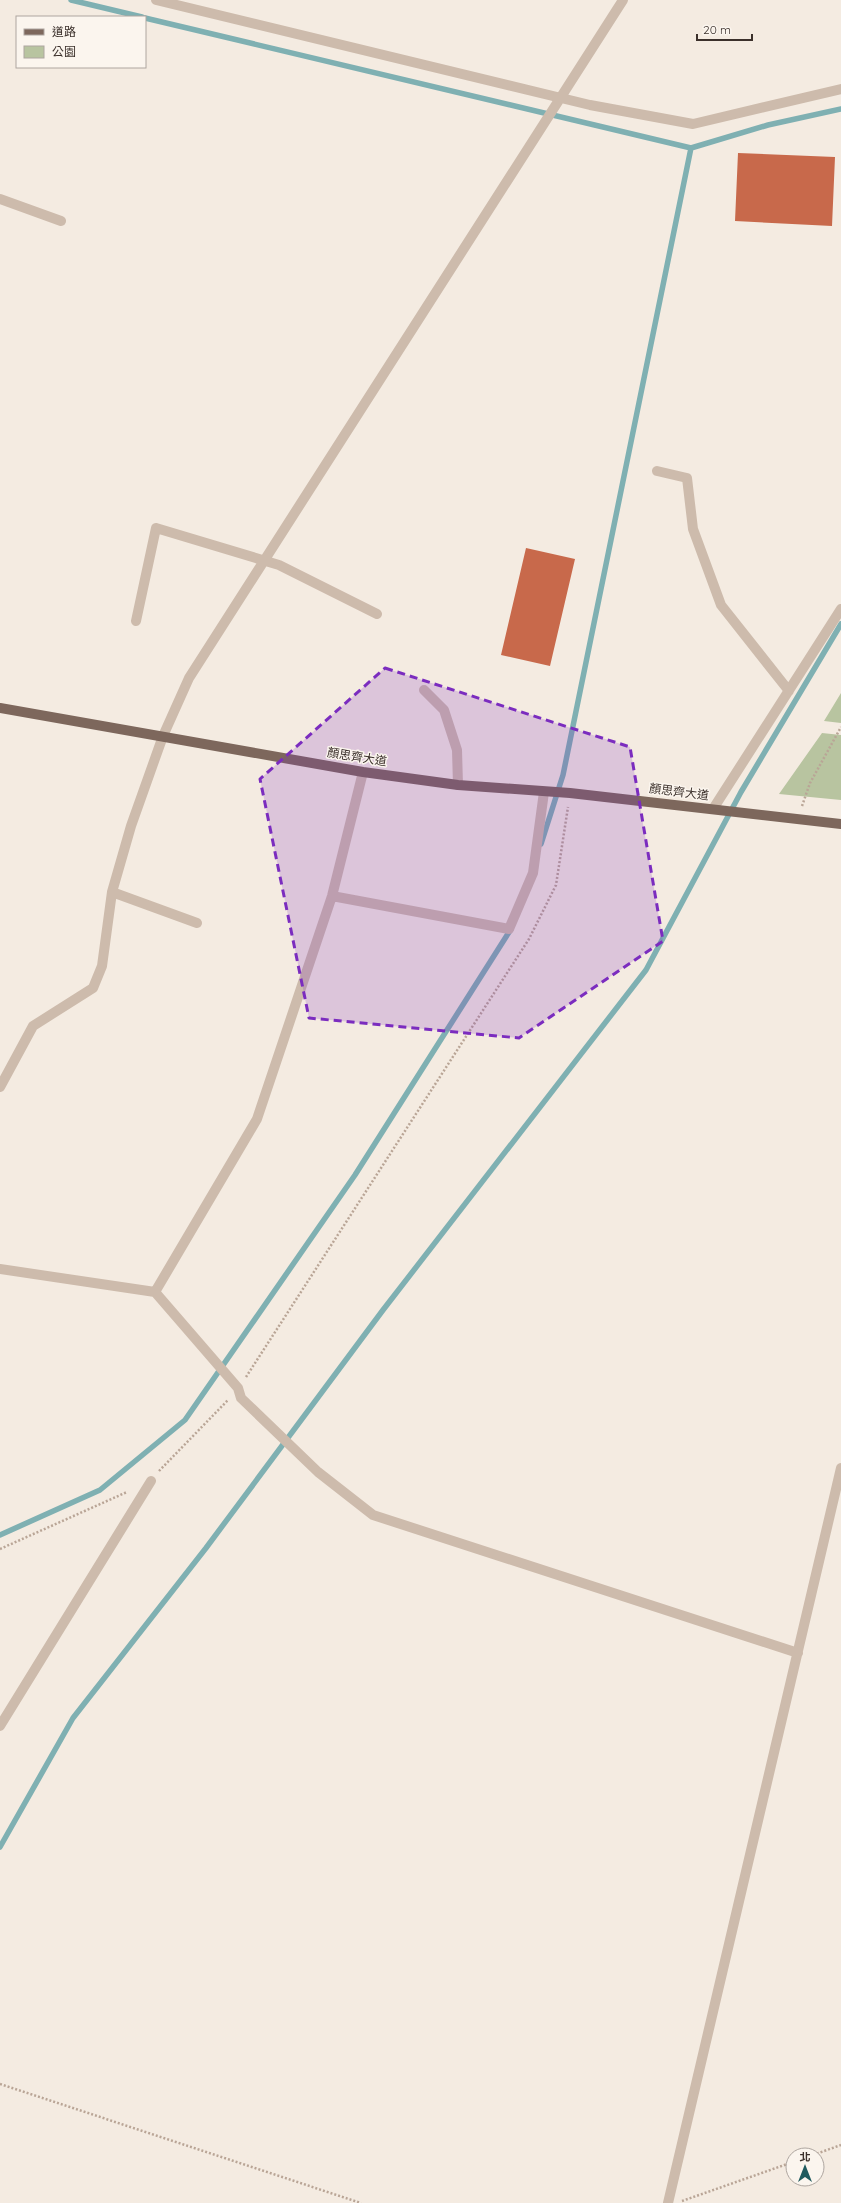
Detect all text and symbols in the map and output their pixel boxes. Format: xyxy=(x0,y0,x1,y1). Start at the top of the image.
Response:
legend xyxy=(16,16,146,68)
scale bar xyxy=(697,16,752,42)
text: 20 m xyxy=(703,22,731,37)
text: 道路 xyxy=(52,24,76,39)
text: 公園 xyxy=(52,44,76,59)
street label: 顏思齊大道 xyxy=(326,744,388,769)
street label: 顏思齊大道 xyxy=(648,780,710,803)
north arrow xyxy=(785,2147,825,2187)
text: 北 xyxy=(800,2150,811,2164)

